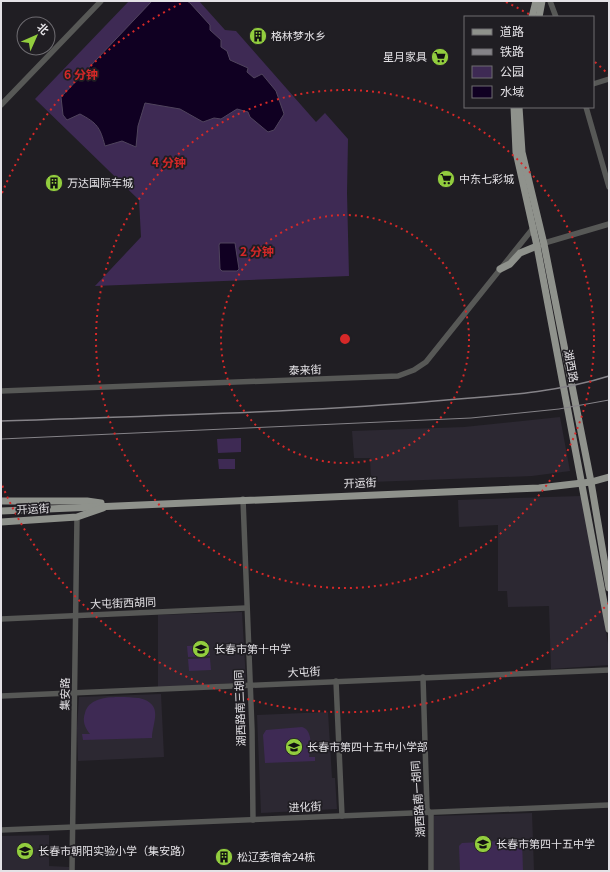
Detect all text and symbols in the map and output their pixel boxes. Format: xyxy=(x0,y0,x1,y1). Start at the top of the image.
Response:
north arrow xyxy=(16,16,56,56)
legend xyxy=(464,16,594,108)
text: 北 xyxy=(34,19,53,38)
text: 道路 xyxy=(500,22,524,39)
building icon: 格林梦水乡 xyxy=(248,26,268,46)
place label: 格林梦水乡 xyxy=(271,27,326,43)
text: 铁路 xyxy=(500,42,524,59)
supermarket icon: 星月家具 xyxy=(430,47,450,67)
place label: 星月家具 xyxy=(383,48,427,64)
text: 公园 xyxy=(500,62,524,79)
text: 6 分钟 xyxy=(64,65,98,82)
text: 水域 xyxy=(500,82,524,99)
text: 4 分钟 xyxy=(152,153,186,170)
supermarket icon: 中东七彩城 xyxy=(436,169,456,189)
place label: 中东七彩城 xyxy=(459,170,514,186)
building icon: 万达国际车城 xyxy=(44,173,64,193)
place label: 万达国际车城 xyxy=(67,174,133,190)
text: 2 分钟 xyxy=(240,242,274,259)
centre of rings xyxy=(338,332,352,346)
street label: 湖西路 xyxy=(561,348,583,384)
street label: 泰来街 xyxy=(288,360,322,378)
street label: 开运街 xyxy=(343,473,377,491)
street label: 开运街 xyxy=(16,499,50,517)
street label: 大屯街西胡同 xyxy=(90,593,156,611)
school or university icon: 长春市第十中学 xyxy=(191,639,211,659)
place label: 长春市第十中学 xyxy=(214,640,291,656)
street label: 大屯街 xyxy=(287,662,321,680)
street label: 湖西路南三胡同 xyxy=(230,669,248,747)
street label: 集安路 xyxy=(56,677,72,711)
school or university icon: 长春市第四十五中小学部 xyxy=(284,737,304,757)
place label: 长春市第四十五中小学部 xyxy=(307,738,428,754)
street label: 湖西路南一胡同 xyxy=(406,760,428,838)
street label: 进化街 xyxy=(288,797,322,815)
school or university icon: 长春市第四十五中学 xyxy=(473,834,493,854)
place label: 长春市第四十五中学 xyxy=(496,835,595,851)
school or university icon: 长春市朝阳实验小学（集安路） xyxy=(15,841,35,861)
place label: 长春市朝阳实验小学（集安路） xyxy=(38,842,192,858)
building icon: 松辽委宿舍24栋 xyxy=(214,847,234,867)
place label: 松辽委宿舍24栋 xyxy=(237,848,315,864)

